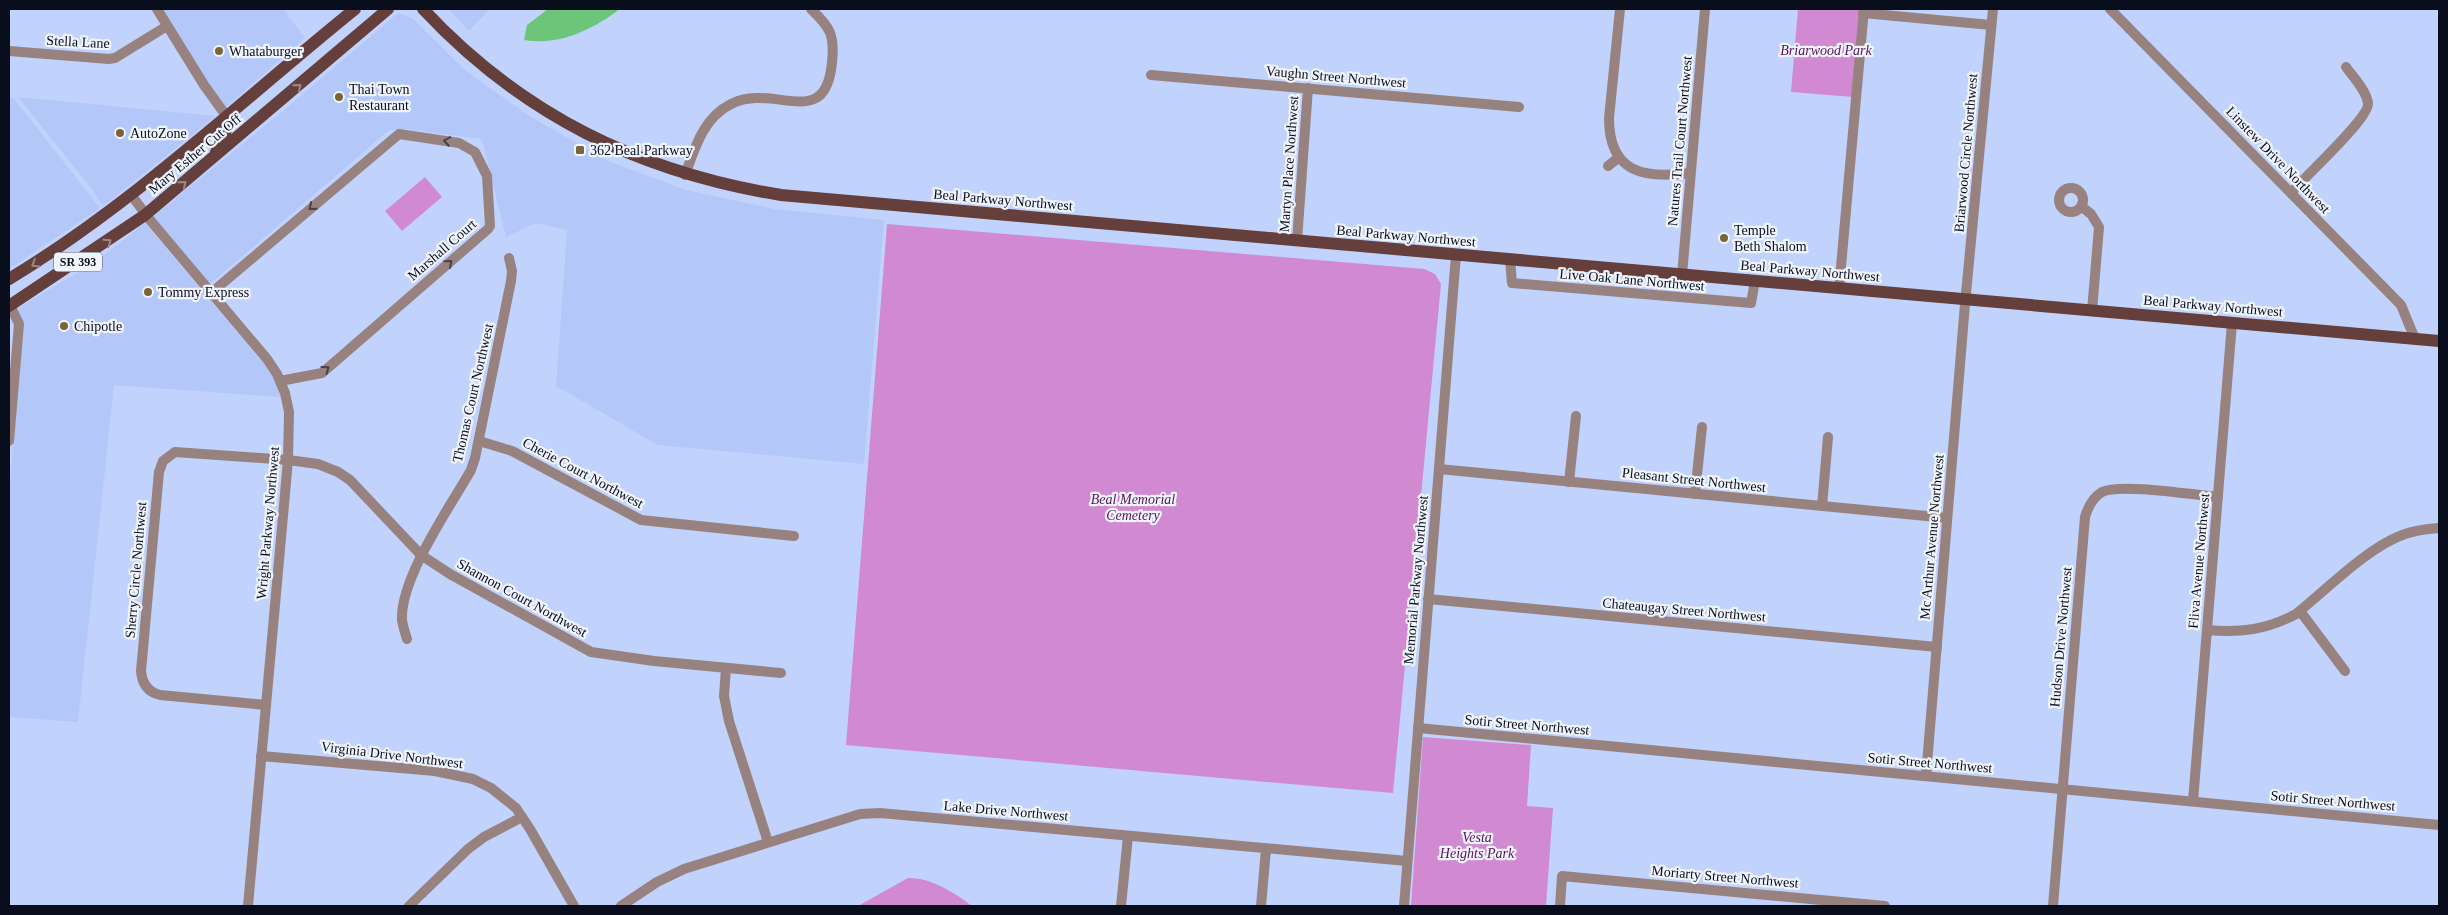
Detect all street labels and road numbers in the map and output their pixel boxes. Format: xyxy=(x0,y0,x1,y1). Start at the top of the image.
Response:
street label: Stella Lane xyxy=(46,33,110,51)
street label: Natures Trail Court Northwest xyxy=(1665,55,1695,227)
street label: Vaughn Street Northwest xyxy=(1265,63,1407,91)
street label: Briarwood Circle Northwest xyxy=(1952,73,1980,233)
street label: Martyn Place Northwest xyxy=(1277,95,1301,233)
street label: Linstew Drive Northwest xyxy=(2223,104,2333,216)
street label: Mary Esther Cut Off xyxy=(146,111,245,197)
street label: Beal Parkway Northwest xyxy=(933,186,1073,214)
street label: Marshall Court xyxy=(405,216,479,284)
street label: Beal Parkway Northwest xyxy=(1336,222,1476,250)
road number: SR 393 xyxy=(54,252,102,272)
street label: Beal Parkway Northwest xyxy=(1740,257,1880,285)
street label: Live Oak Lane Northwest xyxy=(1559,266,1705,294)
street label: Beal Parkway Northwest xyxy=(2143,292,2283,320)
street label: Thomas Court Northwest xyxy=(450,322,496,464)
street label: Cherie Court Northwest xyxy=(520,435,646,511)
street label: Wright Parkway Northwest xyxy=(254,446,282,600)
street label: Mc Arthur Avenue Northwest xyxy=(1917,454,1947,620)
street label: Pleasant Street Northwest xyxy=(1621,465,1767,495)
street label: Fliva Avenue Northwest xyxy=(2186,493,2212,629)
street label: Memorial Parkway Northwest xyxy=(1401,495,1431,665)
street label: Sherry Circle Northwest xyxy=(123,501,149,639)
street label: Shannon Court Northwest xyxy=(454,556,590,640)
street label: Hudson Drive Northwest xyxy=(2047,566,2075,708)
street label: Chateaugay Street Northwest xyxy=(1602,595,1766,625)
street label: Sotir Street Northwest xyxy=(1464,712,1590,738)
street label: Virginia Drive Northwest xyxy=(320,739,464,771)
street label: Sotir Street Northwest xyxy=(1867,750,1993,776)
street label: Sotir Street Northwest xyxy=(2270,788,2396,814)
street label: Lake Drive Northwest xyxy=(943,798,1069,824)
street label: Moriarty Street Northwest xyxy=(1651,863,1799,891)

